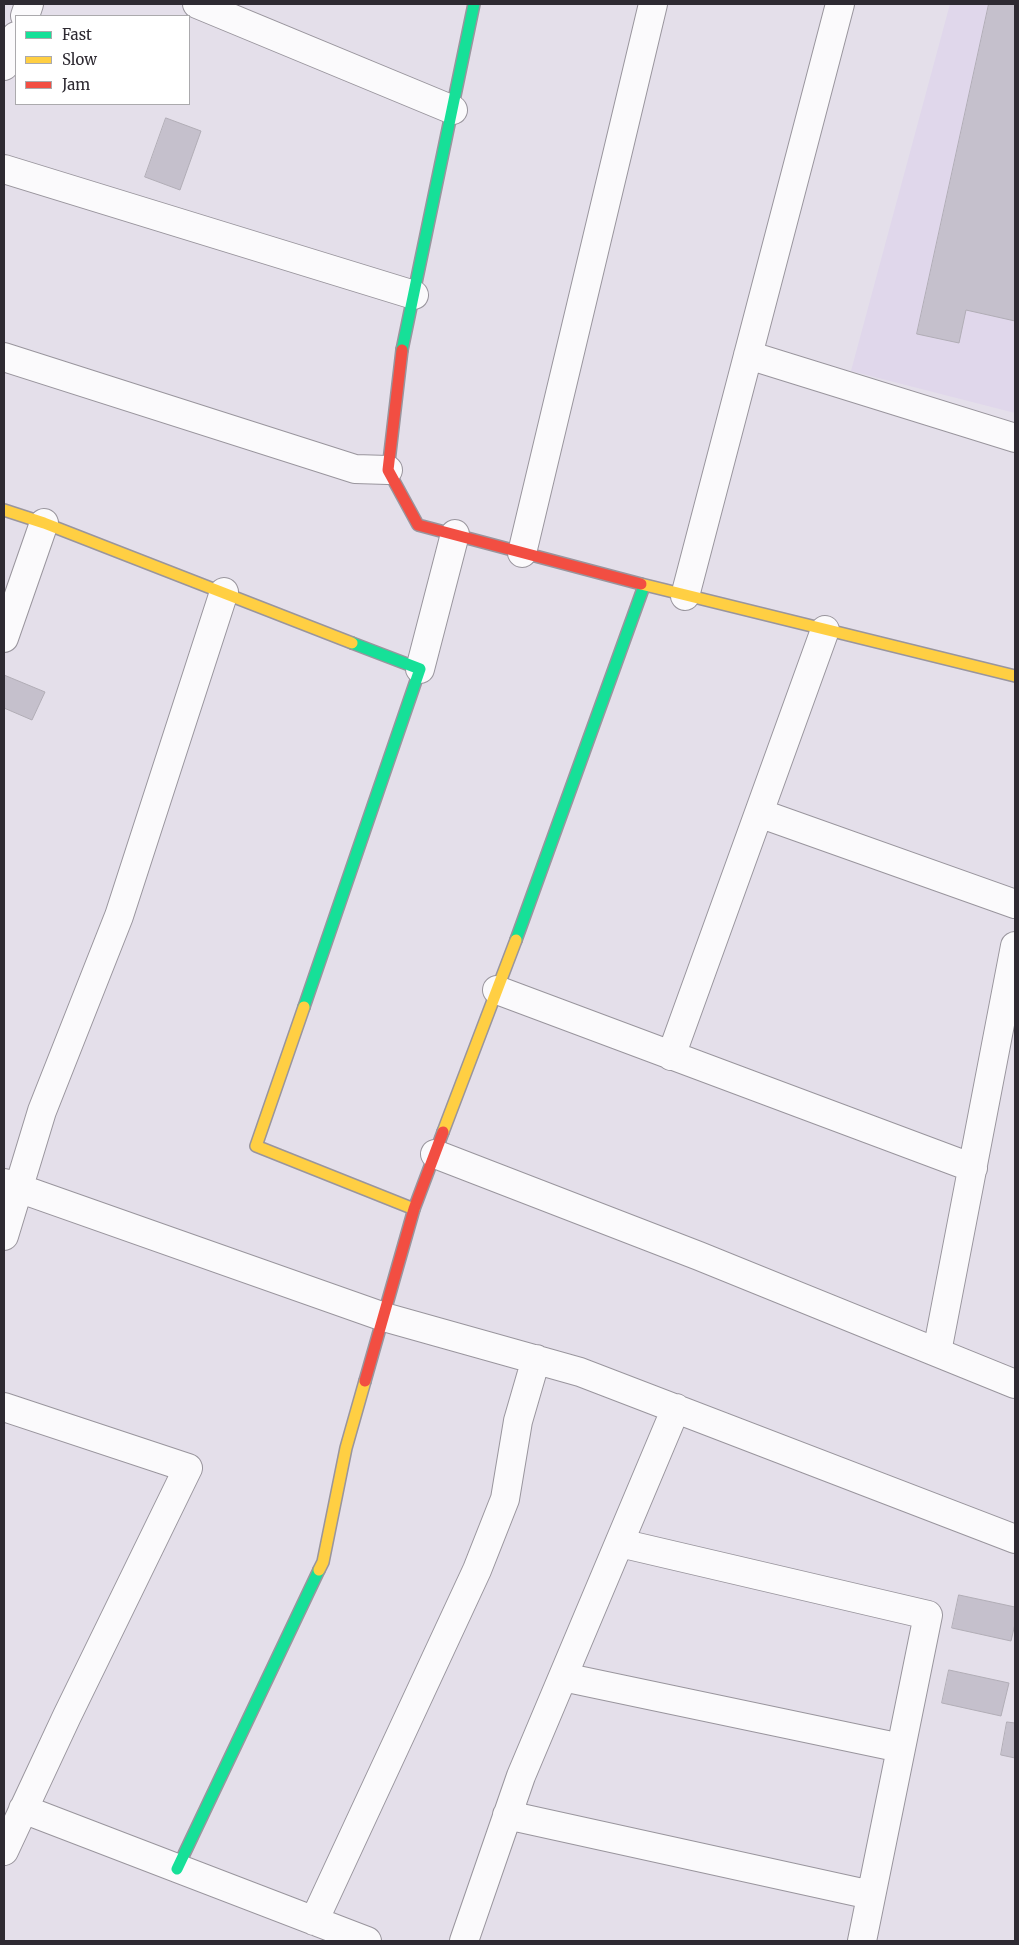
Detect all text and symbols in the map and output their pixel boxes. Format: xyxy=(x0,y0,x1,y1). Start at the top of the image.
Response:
legend xyxy=(15,15,190,105)
text: Fast xyxy=(62,25,92,44)
text: Slow xyxy=(62,50,97,69)
text: Jam xyxy=(62,75,90,94)

